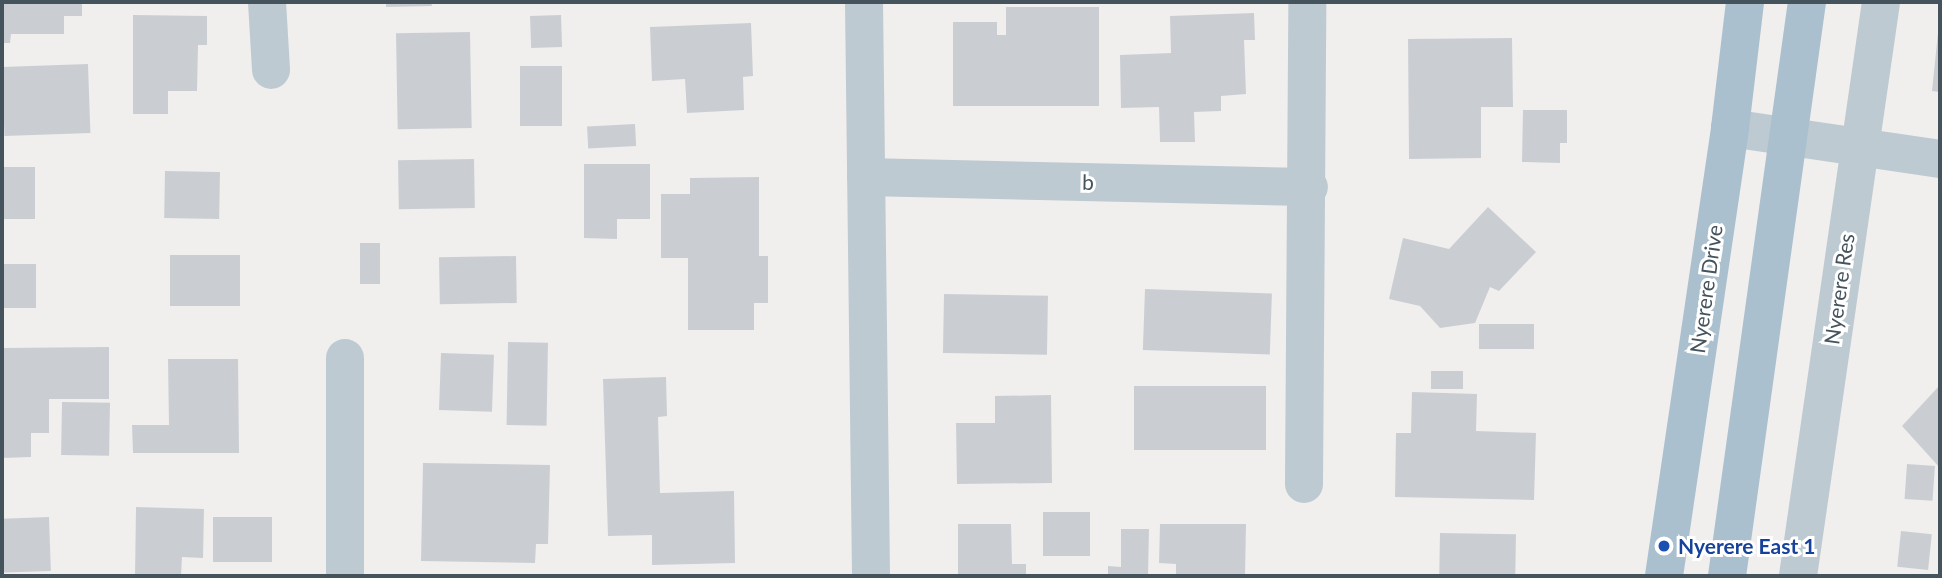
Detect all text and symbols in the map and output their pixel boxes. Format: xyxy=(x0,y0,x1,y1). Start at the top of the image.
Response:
street label: b xyxy=(1082,169,1094,195)
street label: Nyerere Drive xyxy=(1685,223,1727,355)
street label: Nyerere Res xyxy=(1819,232,1859,346)
place label: Nyerere East 1 xyxy=(1678,533,1816,559)
marker: Nyerere East 1 xyxy=(1656,538,1672,554)

